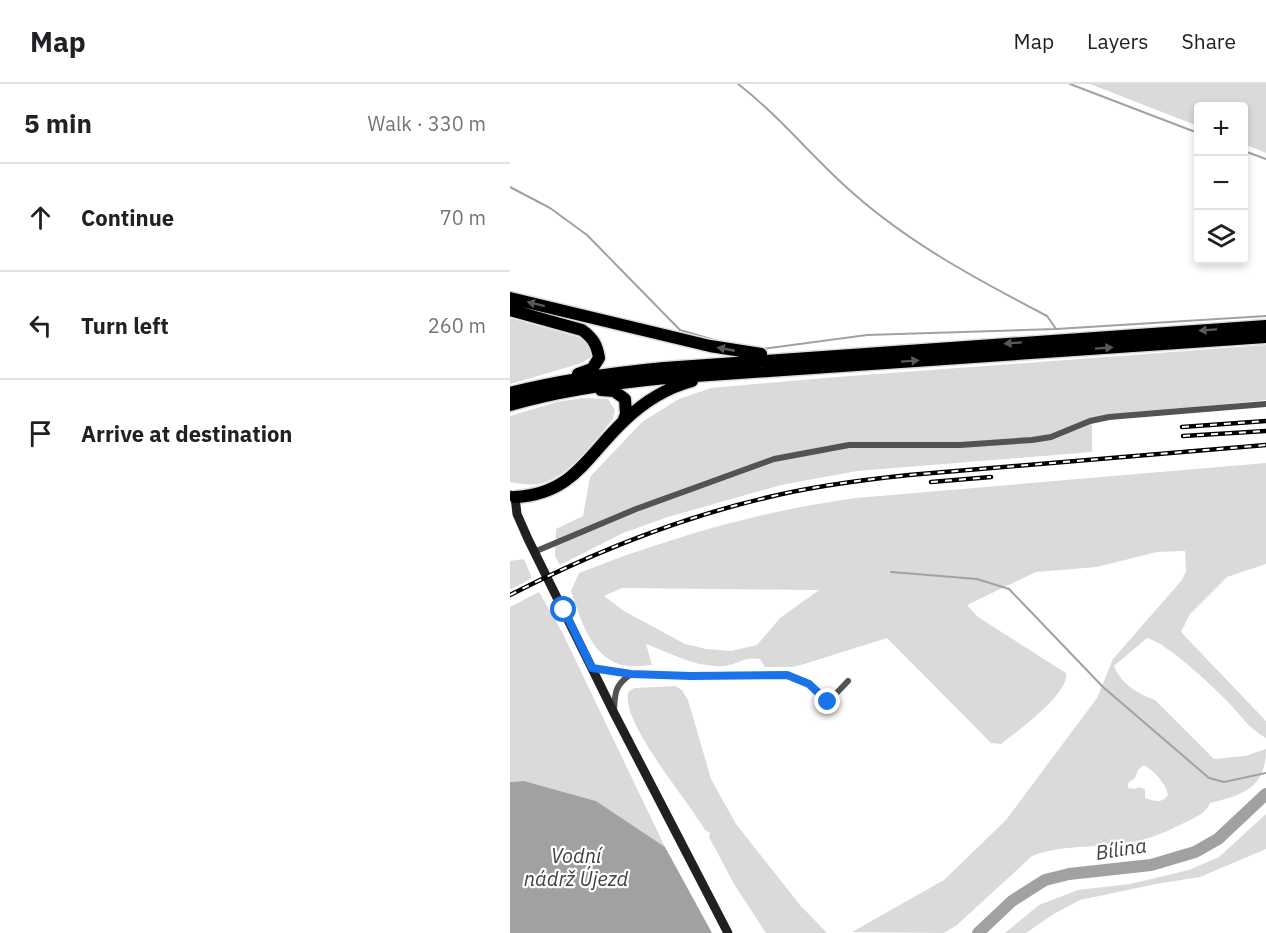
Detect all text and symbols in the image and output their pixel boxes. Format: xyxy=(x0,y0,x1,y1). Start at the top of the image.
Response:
text: Map xyxy=(30,23,86,60)
text: Map xyxy=(1014,27,1054,55)
text: Layers xyxy=(1087,27,1149,55)
text: Share xyxy=(1182,27,1236,55)
map controls xyxy=(1194,102,1248,264)
button: + xyxy=(1194,102,1248,156)
text: 5 min xyxy=(24,106,92,140)
text: Walk · 330 m xyxy=(368,110,486,137)
button: − xyxy=(1194,156,1248,210)
icon: ahead xyxy=(24,201,57,234)
text: Continue xyxy=(81,203,174,232)
text: 70 m xyxy=(440,204,486,231)
button: layers xyxy=(1194,210,1248,264)
one-way arrow xyxy=(527,299,545,309)
icon: left xyxy=(24,309,57,342)
text: Turn left xyxy=(81,311,169,340)
text: 260 m xyxy=(428,312,486,339)
one-way arrow xyxy=(1198,325,1217,335)
one-way arrow xyxy=(1004,339,1023,348)
one-way arrow xyxy=(1095,343,1114,353)
one-way arrow xyxy=(716,344,735,353)
one-way arrow xyxy=(900,356,919,366)
icon: arrive xyxy=(24,417,57,450)
text: Arrive at destination xyxy=(81,419,292,448)
route start xyxy=(550,596,576,622)
route end xyxy=(814,688,840,714)
water label: Bílina xyxy=(1093,831,1148,866)
water label: Vodní nádrž Újezd xyxy=(524,842,629,892)

